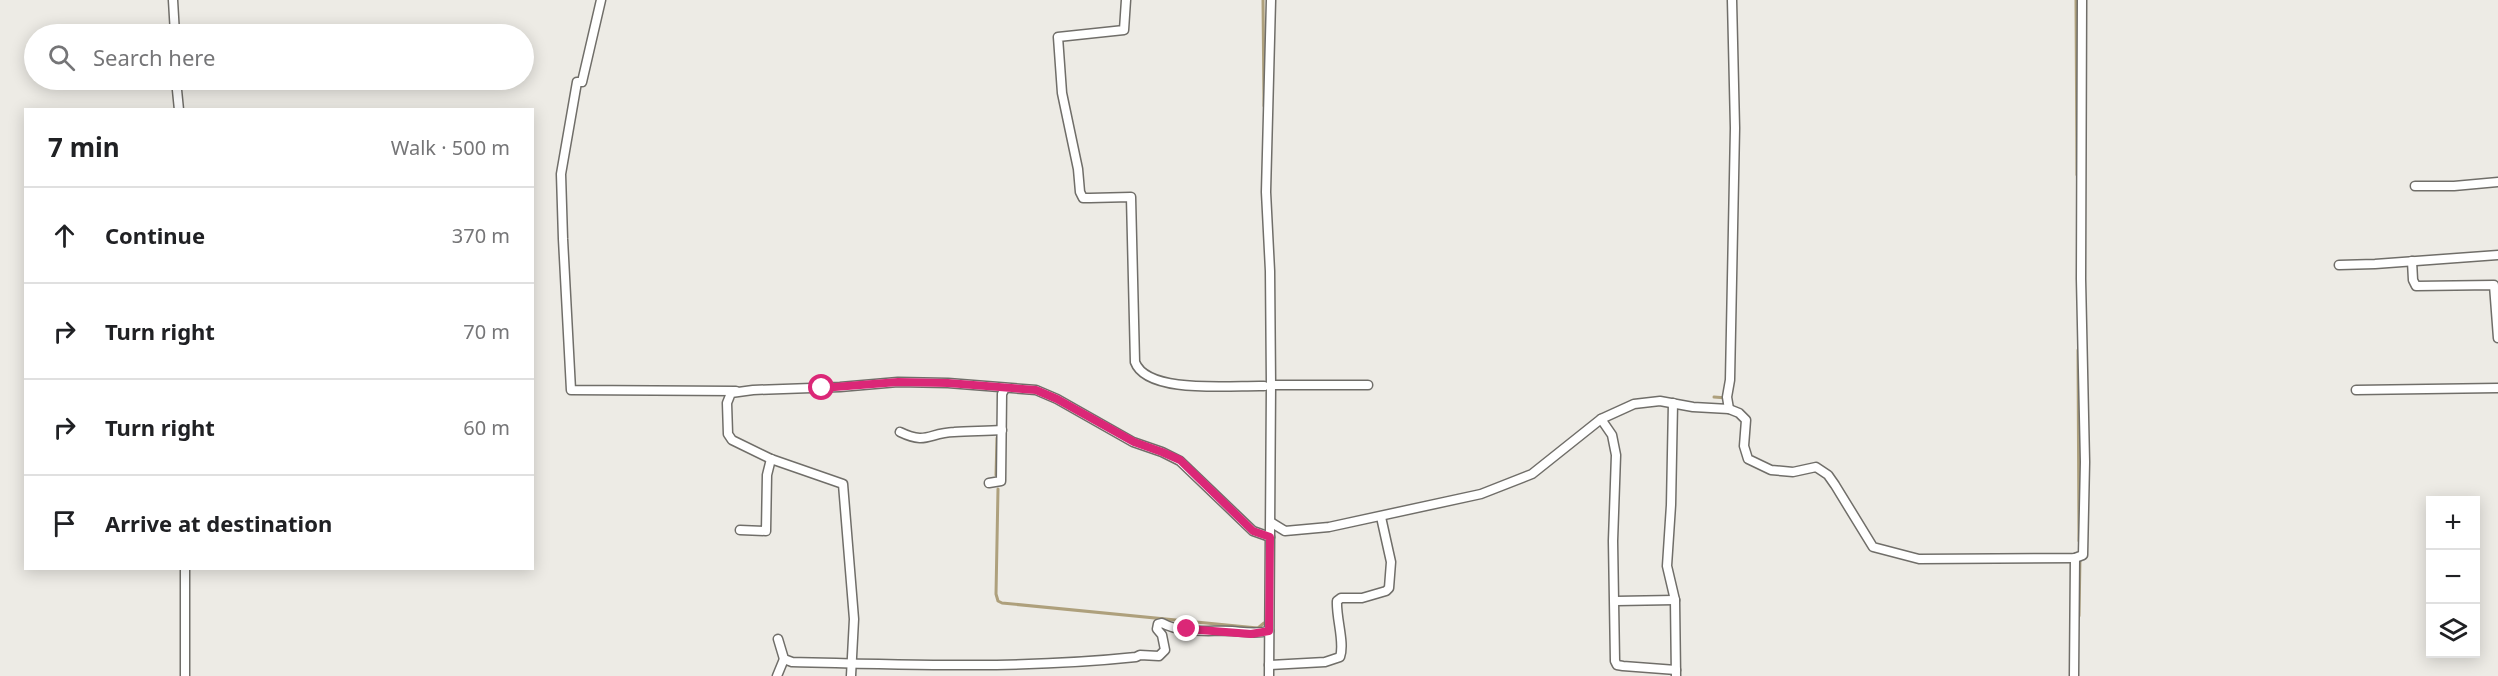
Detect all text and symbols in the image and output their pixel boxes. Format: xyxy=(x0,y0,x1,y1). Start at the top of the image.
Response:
search box xyxy=(24,24,534,90)
icon: search xyxy=(45,41,78,74)
text: Search here xyxy=(93,42,215,72)
text: 7 min xyxy=(48,129,120,165)
text: Walk · 500 m xyxy=(391,134,510,161)
icon: ahead xyxy=(48,219,81,252)
text: Continue xyxy=(105,220,205,250)
text: 370 m xyxy=(452,222,510,249)
icon: right xyxy=(48,315,81,348)
text: Turn right xyxy=(105,316,215,346)
text: 70 m xyxy=(463,318,510,345)
route start xyxy=(808,374,834,400)
icon: right xyxy=(48,411,81,444)
text: Turn right xyxy=(105,412,215,442)
text: 60 m xyxy=(463,414,510,441)
map controls xyxy=(2426,496,2480,658)
button: + xyxy=(2426,496,2480,550)
icon: arrive xyxy=(48,507,81,540)
text: Arrive at destination xyxy=(105,508,332,538)
button: − xyxy=(2426,550,2480,604)
button: layers xyxy=(2426,604,2480,658)
route end xyxy=(1173,615,1199,641)

